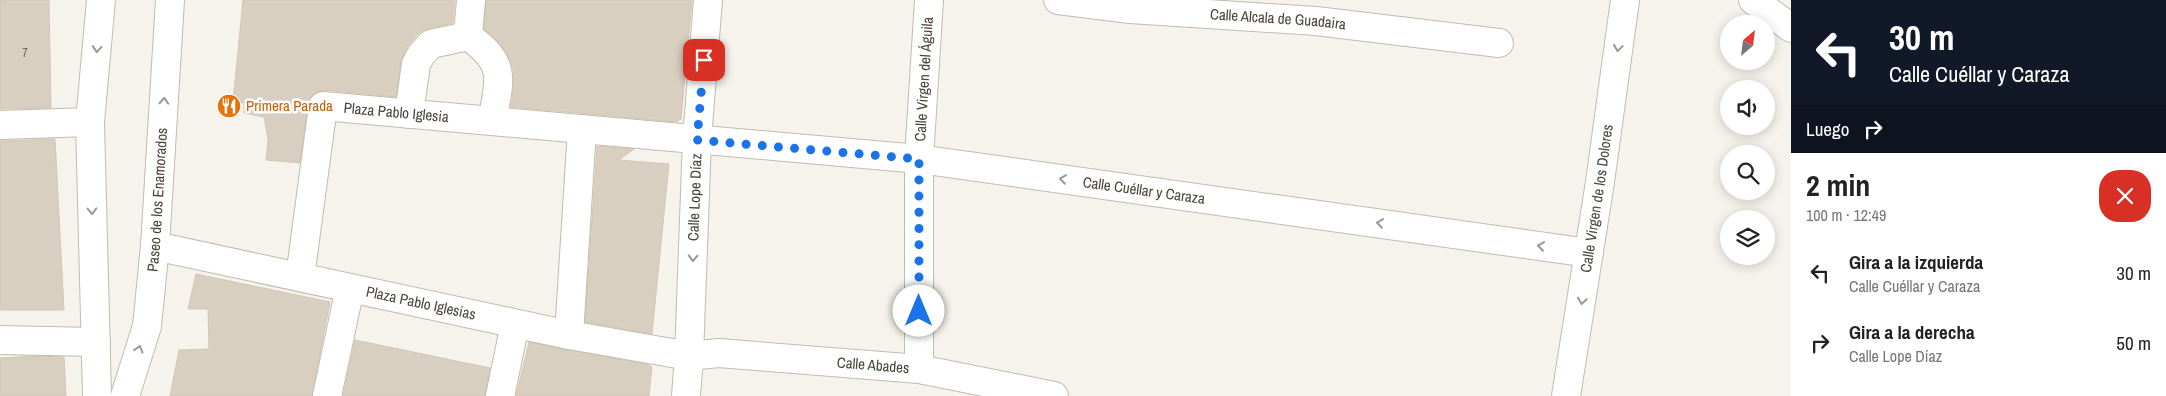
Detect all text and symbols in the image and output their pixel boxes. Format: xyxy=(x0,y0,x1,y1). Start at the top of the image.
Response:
street label: Calle Alcala de Guadaira xyxy=(1210,3,1347,35)
text: 30 m xyxy=(1889,14,1954,61)
north arrow xyxy=(1720,15,1775,70)
map controls xyxy=(1720,15,1775,265)
street label: Calle Virgen del Águila xyxy=(909,16,938,142)
icon: left xyxy=(1806,20,1871,85)
pin xyxy=(683,39,725,81)
house number: 7 xyxy=(22,45,28,61)
one-way arrow xyxy=(92,45,103,53)
one-way arrow xyxy=(1613,45,1624,53)
icon: arrive xyxy=(690,46,718,74)
text: Calle Cuéllar y Caraza xyxy=(1889,59,2069,89)
button: sound xyxy=(1720,80,1775,135)
restaurant icon: Primera Parada xyxy=(216,93,242,119)
place label: Primera Parada xyxy=(246,95,333,116)
one-way arrow xyxy=(158,97,169,105)
street label: Plaza Pablo Iglesia xyxy=(343,97,450,127)
icon: right xyxy=(1859,115,1887,143)
text: Luego xyxy=(1806,116,1849,142)
street label: Calle Virgen de los Dolores xyxy=(1575,123,1618,274)
street label: Paseo de los Enamorados xyxy=(141,127,172,273)
button: search xyxy=(1720,145,1775,200)
street label: Calle Lope Díaz xyxy=(682,153,706,241)
text: 2 min xyxy=(1806,165,1870,205)
button: close xyxy=(2099,170,2151,222)
street label: Calle Cuéllar y Caraza xyxy=(1082,171,1207,209)
one-way arrow xyxy=(1059,174,1067,185)
text: 100 m · 12:49 xyxy=(1806,204,1886,226)
one-way arrow xyxy=(87,207,97,215)
button: layers xyxy=(1720,210,1775,265)
one-way arrow xyxy=(1375,219,1384,229)
one-way arrow xyxy=(1536,241,1544,252)
text: Gira a la izquierda xyxy=(1849,249,1983,275)
one-way arrow xyxy=(687,254,698,262)
icon: left xyxy=(1806,259,1834,287)
text: 30 m xyxy=(2116,260,2151,286)
text: Calle Cuéllar y Caraza xyxy=(1849,275,1980,297)
street label: Plaza Pablo Iglesias xyxy=(364,281,478,325)
position arrow xyxy=(892,284,944,336)
one-way arrow xyxy=(1577,296,1587,305)
text: Gira a la derecha xyxy=(1849,319,1975,345)
icon: right xyxy=(1806,329,1834,357)
text: 50 m xyxy=(2116,330,2151,356)
text: Calle Lope Díaz xyxy=(1849,345,1942,367)
one-way arrow xyxy=(134,346,144,354)
street label: Calle Abades xyxy=(836,351,910,378)

